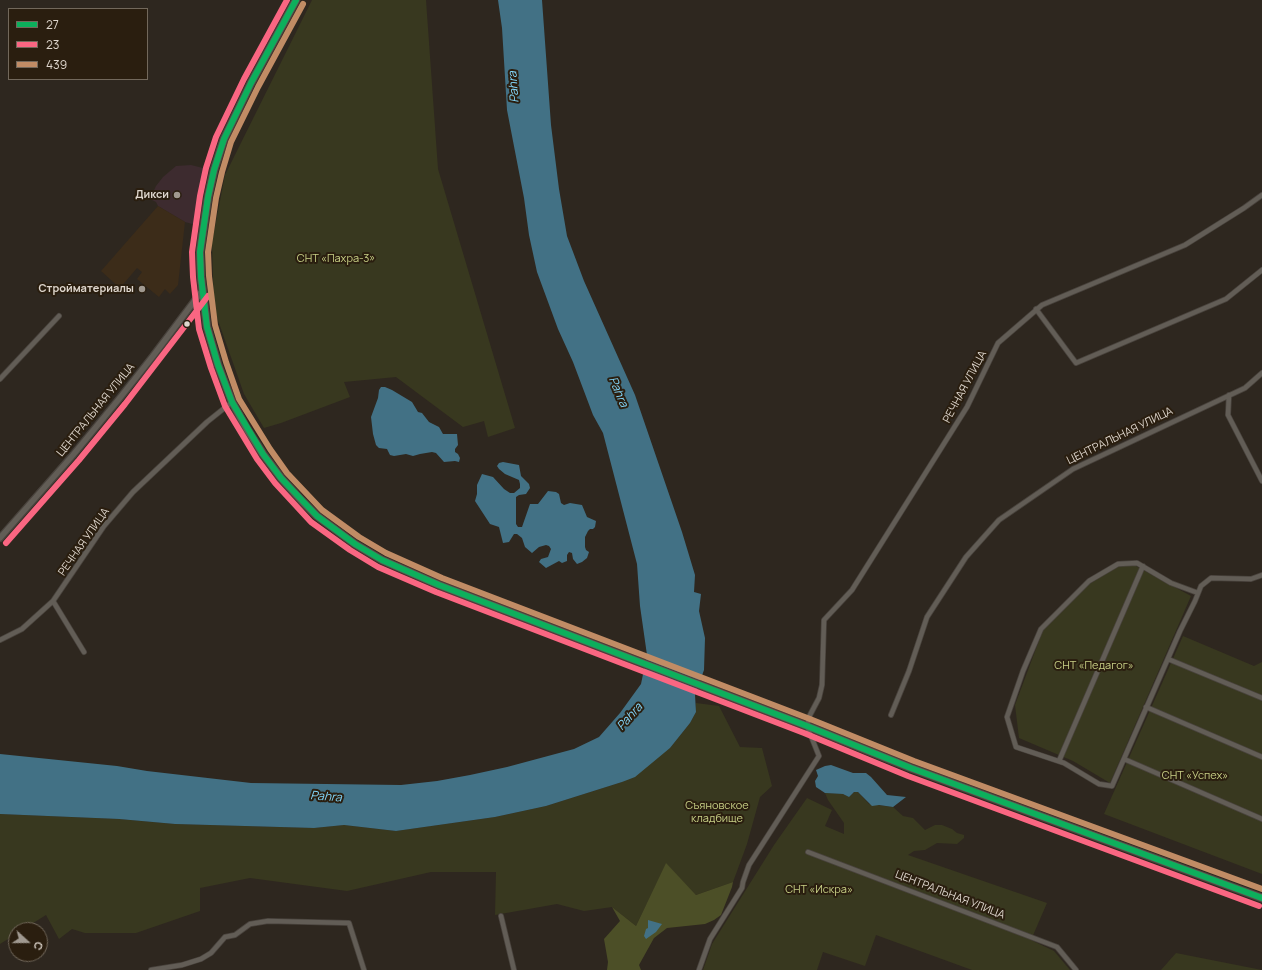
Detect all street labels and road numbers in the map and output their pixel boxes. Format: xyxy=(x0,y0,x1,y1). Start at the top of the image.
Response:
street label: РЕЧНАЯ УЛИЦА xyxy=(940,349,990,425)
street label: ЦЕНТРАЛЬНАЯ УЛИЦА xyxy=(54,361,138,459)
street label: ЦЕНТРАЛЬНАЯ УЛИЦА xyxy=(1065,405,1175,467)
street label: РЕЧНАЯ УЛИЦА xyxy=(56,506,112,578)
street label: ЦЕНТРАЛЬНАЯ УЛИЦА xyxy=(893,868,1007,922)

